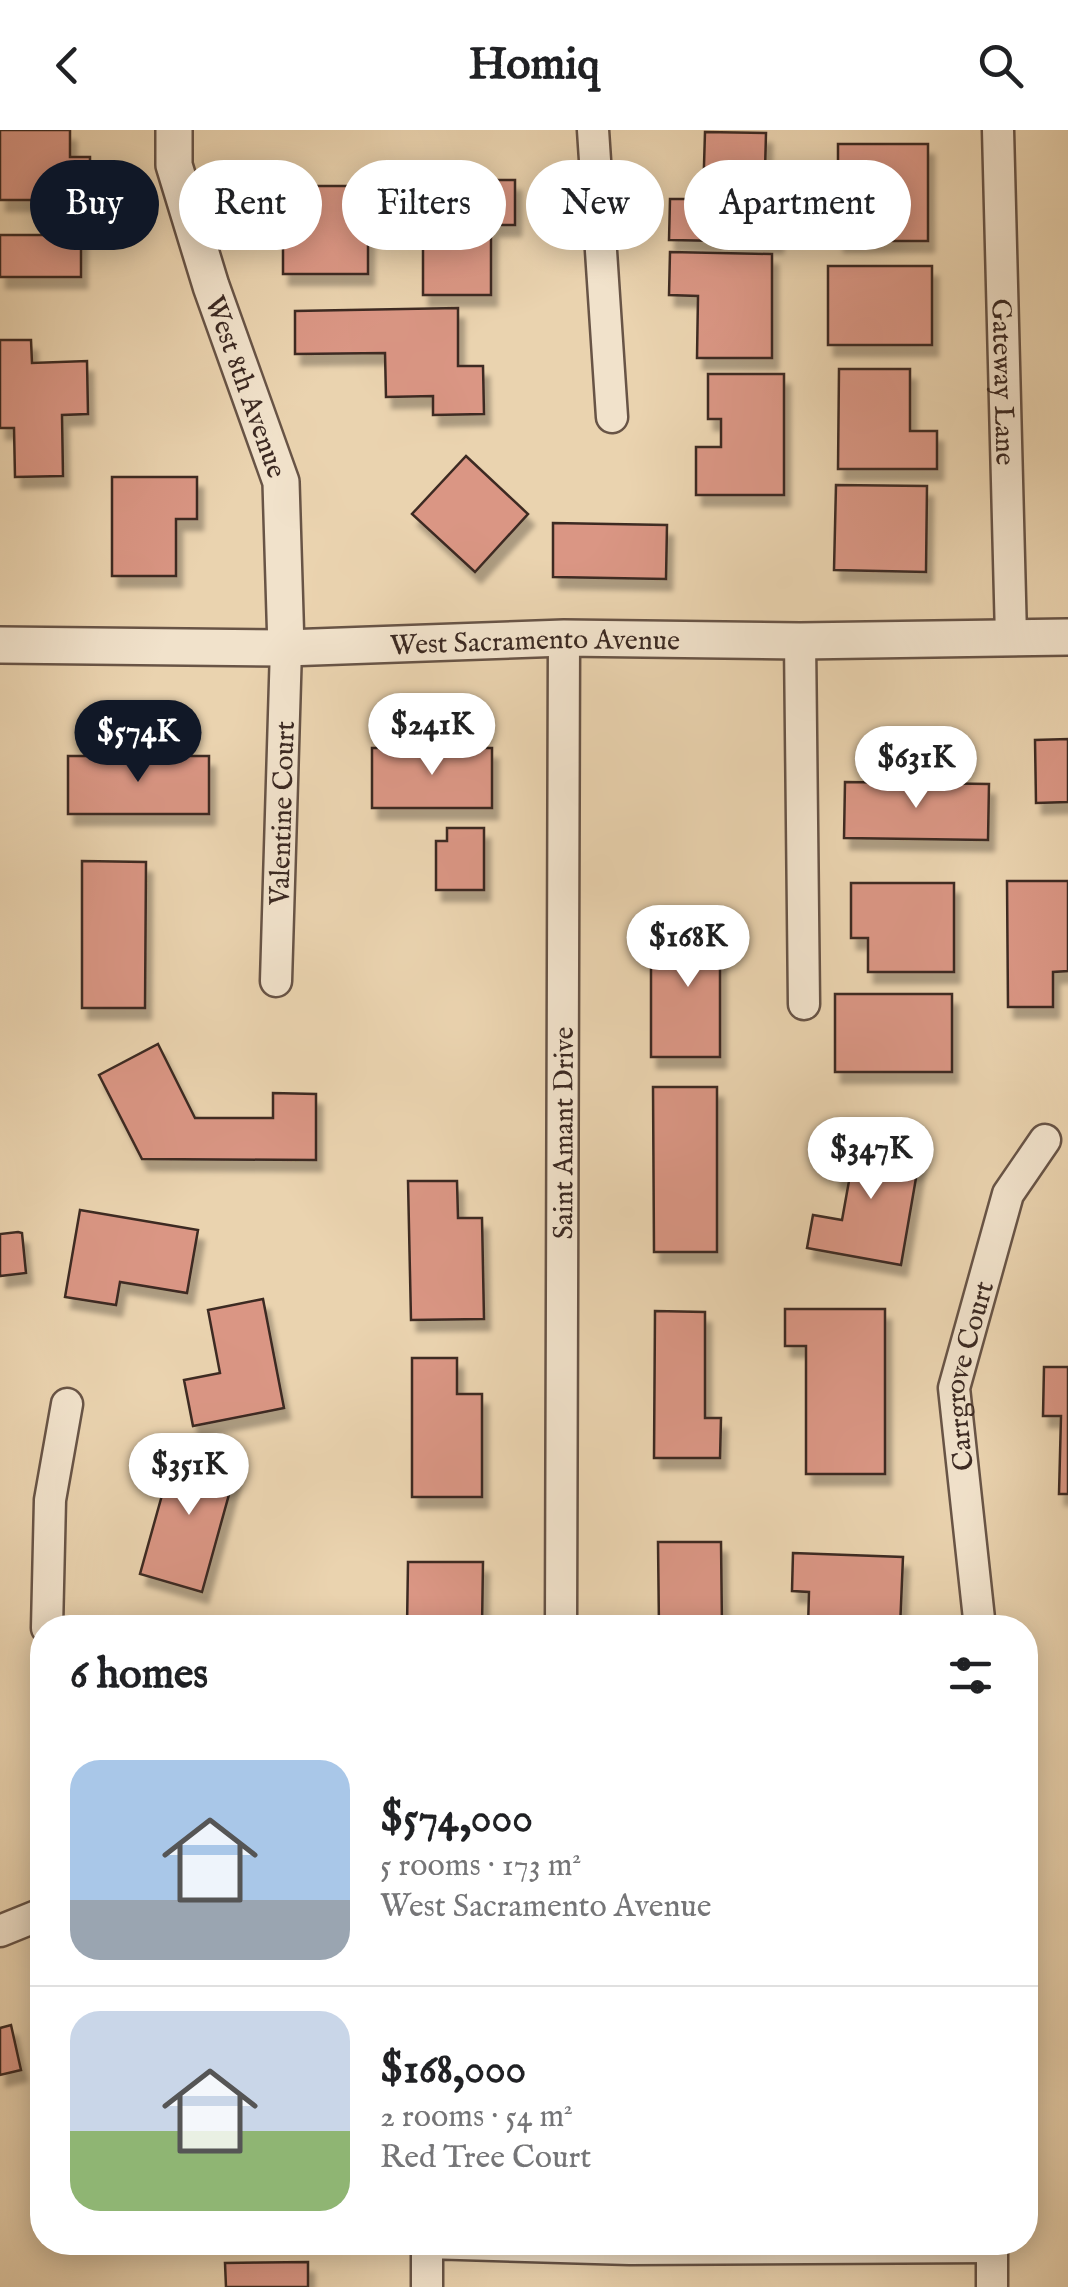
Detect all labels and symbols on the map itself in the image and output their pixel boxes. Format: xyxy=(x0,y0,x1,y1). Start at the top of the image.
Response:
street label: West 8th Avenue xyxy=(196,291,293,483)
street label: Gateway Lane xyxy=(982,298,1022,466)
street label: West Sacramento Avenue xyxy=(389,623,680,664)
pin: $241K xyxy=(362,693,502,778)
pin: $574K xyxy=(68,700,208,785)
street label: Valentine Court xyxy=(263,720,304,907)
pin: $631K xyxy=(846,726,986,811)
pin: $168K xyxy=(618,905,758,990)
street label: Saint Amant Drive xyxy=(547,1026,583,1240)
pin: $347K xyxy=(801,1117,941,1202)
street label: Carrgrove Court xyxy=(938,1277,1003,1472)
pin: $351K xyxy=(119,1433,259,1518)

